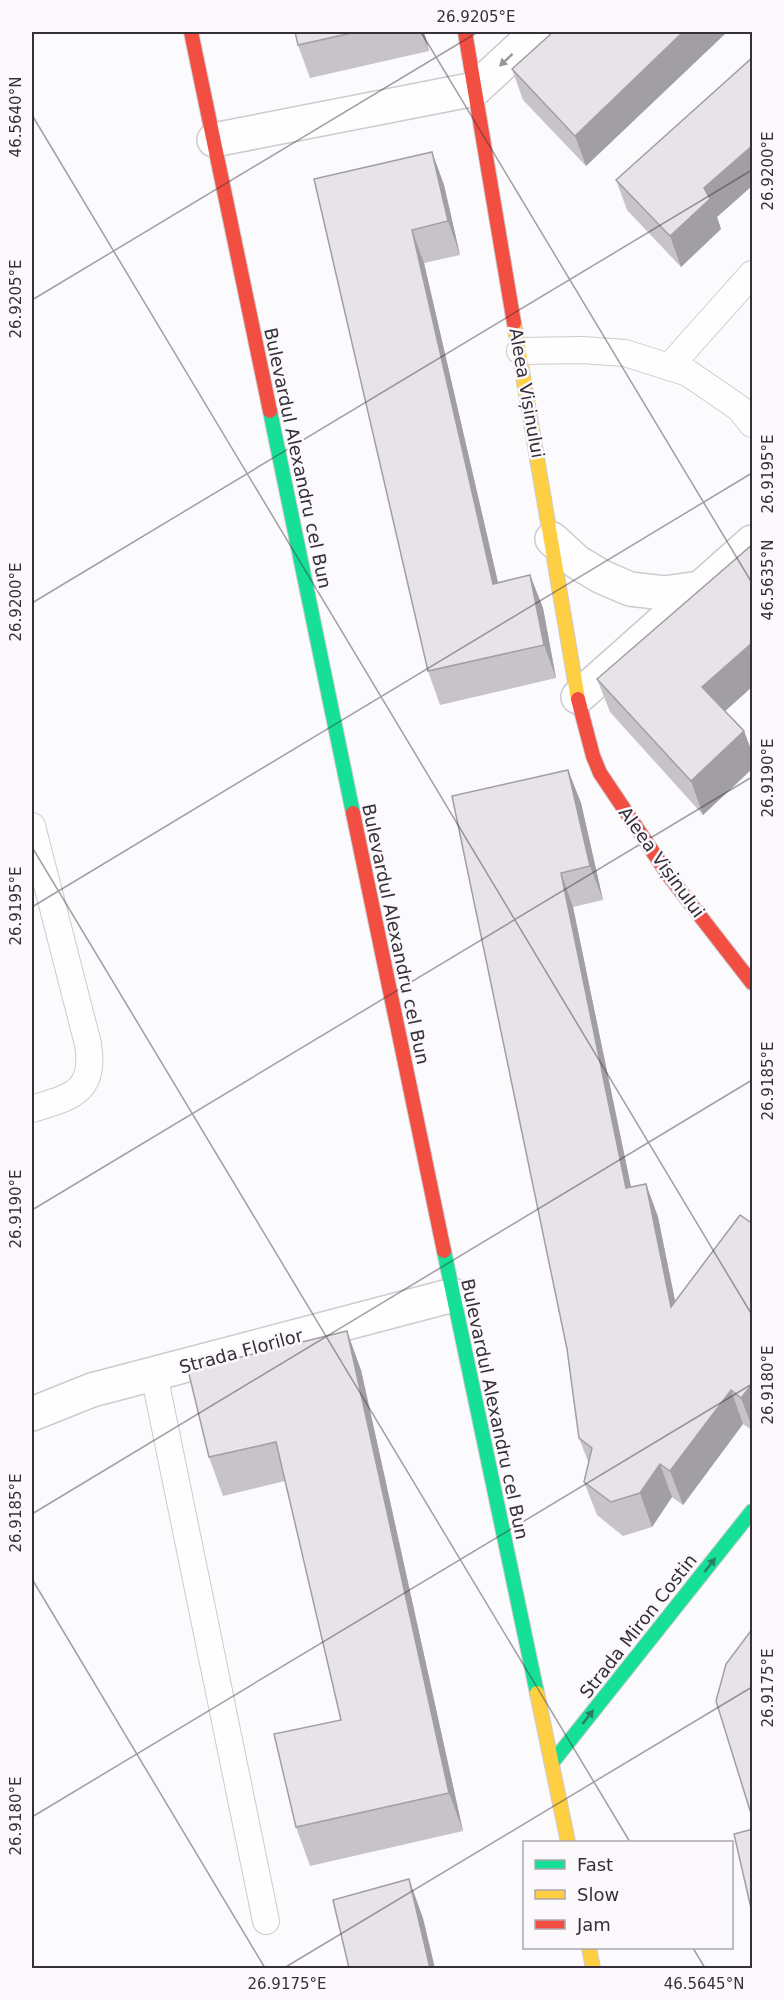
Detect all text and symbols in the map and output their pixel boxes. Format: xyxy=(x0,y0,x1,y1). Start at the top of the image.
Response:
text: 26.9205°E xyxy=(436,8,516,26)
one-way arrow xyxy=(499,53,514,67)
text: 46.5640°N xyxy=(7,77,25,157)
text: 26.9200°E xyxy=(759,131,777,211)
text: 26.9205°E xyxy=(7,259,25,339)
street label: Bulevardul Alexandru cel Bun xyxy=(260,326,336,590)
street label: Aleea Vișinului xyxy=(505,326,549,460)
text: 26.9195°E xyxy=(759,434,777,514)
text: 46.5635°N xyxy=(759,540,777,620)
text: 26.9200°E xyxy=(7,562,25,642)
text: 26.9190°E xyxy=(759,738,777,818)
street label: Bulevardul Alexandru cel Bun xyxy=(358,802,434,1066)
street label: Aleea Vișinului xyxy=(615,803,709,921)
text: 26.9195°E xyxy=(7,866,25,946)
text: 26.9185°E xyxy=(759,1041,777,1121)
text: 26.9190°E xyxy=(7,1169,25,1249)
street label: Bulevardul Alexandru cel Bun xyxy=(457,1277,533,1541)
street label: Strada Florilor xyxy=(177,1324,306,1378)
text: 26.9180°E xyxy=(759,1345,777,1425)
text: 26.9185°E xyxy=(7,1473,25,1553)
street label: Strada Miron Costin xyxy=(575,1550,701,1702)
one-way arrow xyxy=(703,1557,715,1572)
text: 26.9175°E xyxy=(759,1648,777,1728)
one-way arrow xyxy=(582,1710,594,1725)
text: 26.9180°E xyxy=(7,1776,25,1856)
legend xyxy=(523,1841,733,1949)
text: Fast xyxy=(577,1854,613,1875)
text: Slow xyxy=(577,1884,619,1905)
text: Jam xyxy=(576,1914,611,1935)
text: 26.9175°E xyxy=(247,1975,327,1993)
text: 46.5645°N xyxy=(664,1975,744,1993)

